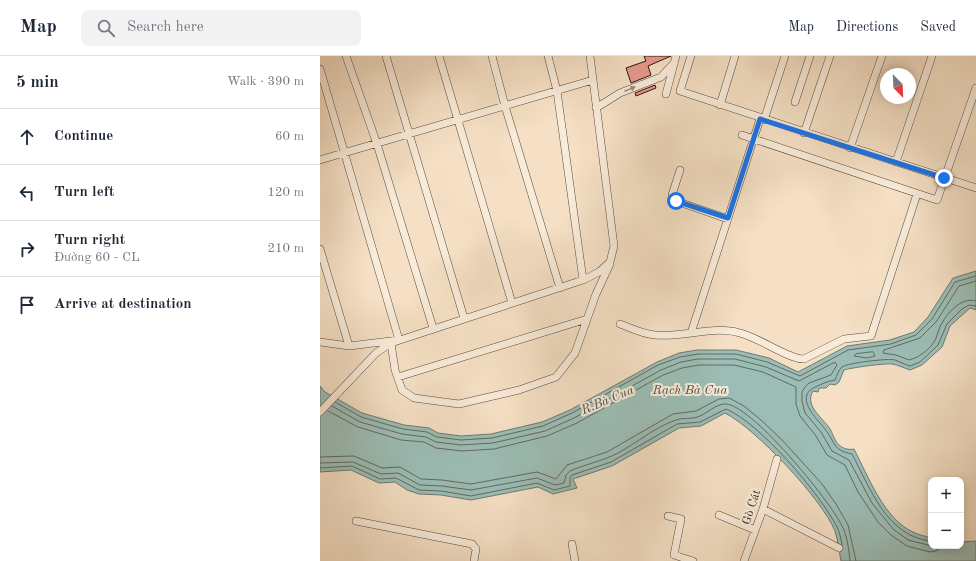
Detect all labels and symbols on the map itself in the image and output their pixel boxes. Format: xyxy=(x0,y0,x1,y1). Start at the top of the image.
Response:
north arrow xyxy=(880,68,916,104)
one-way arrow xyxy=(625,86,637,92)
route end xyxy=(935,169,953,187)
route start xyxy=(667,192,685,210)
water label: R.Bà Cua xyxy=(578,384,636,418)
water label: Rạch Bà Cua xyxy=(652,384,727,397)
street label: Gò Cát xyxy=(741,488,763,526)

